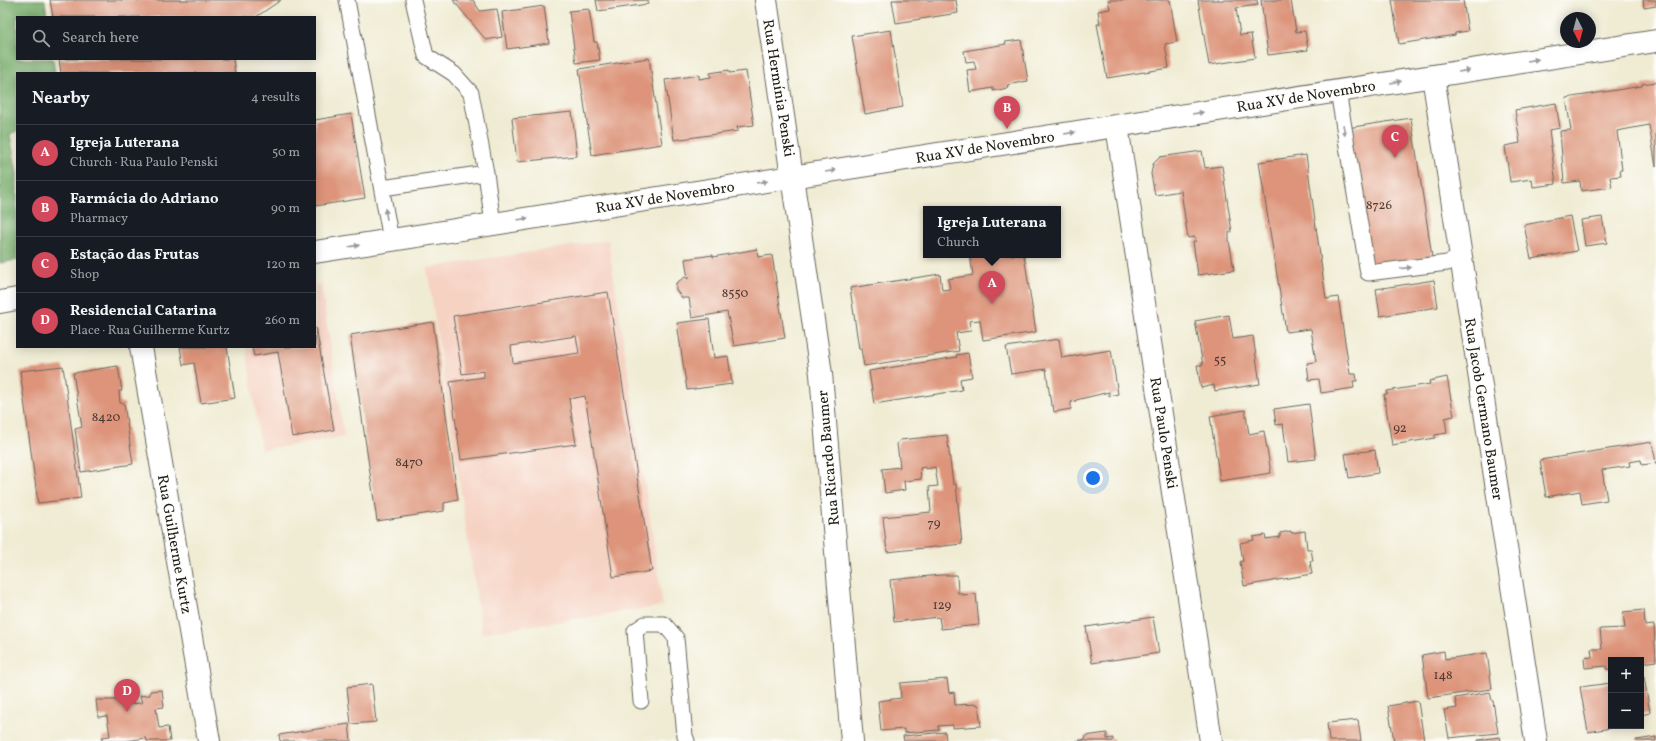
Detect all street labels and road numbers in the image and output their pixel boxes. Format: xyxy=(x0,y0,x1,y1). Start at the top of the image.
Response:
street label: Rua Hermínia Penski xyxy=(756,18,799,159)
street label: Rua XV de Novembro xyxy=(1235,76,1377,119)
street label: Rua XV de Novembro xyxy=(914,127,1056,170)
street label: Rua XV de Novembro xyxy=(594,177,736,220)
street label: Rua Jacob Germano Baumer xyxy=(1458,317,1507,502)
street label: Rua Paulo Penski xyxy=(1143,376,1182,491)
street label: Rua Ricardo Baumer xyxy=(813,389,846,526)
street label: Rua Guilherme Kurtz xyxy=(151,473,196,616)

